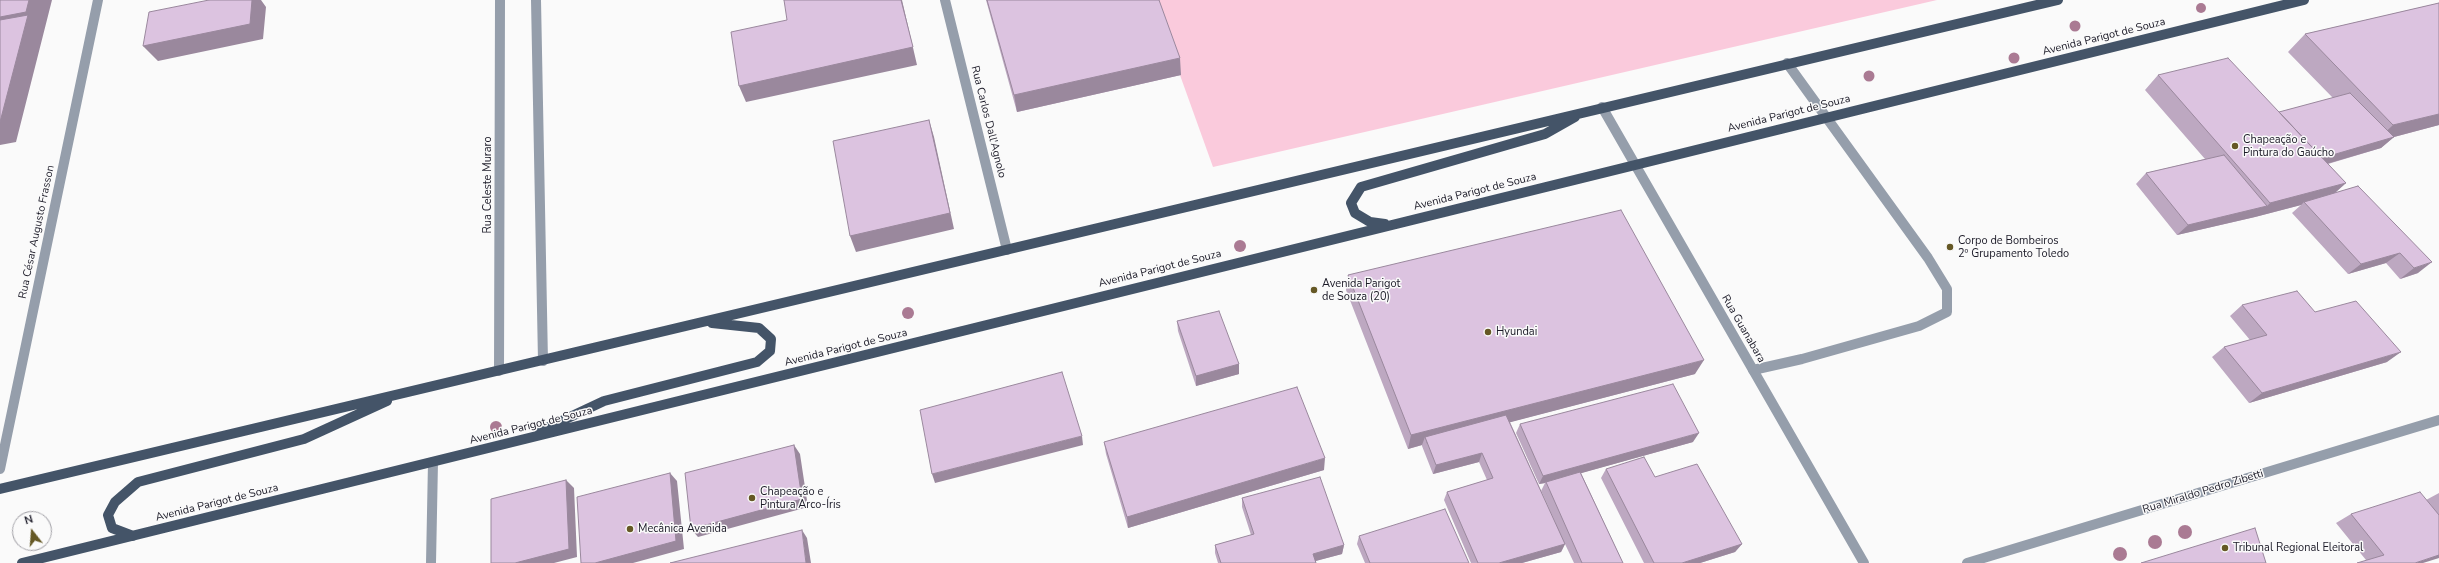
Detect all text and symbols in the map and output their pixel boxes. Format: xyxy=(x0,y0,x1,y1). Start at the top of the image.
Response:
street label: Avenida Parigot de Souza xyxy=(2041,15,2167,59)
street label: Rua Carlos Dall'Agnolo xyxy=(968,64,1008,180)
street label: Avenida Parigot de Souza xyxy=(1726,92,1852,136)
place label: Chapeação e Pintura do Gaúcho xyxy=(2243,133,2334,159)
street label: Rua Celeste Muraro xyxy=(481,136,495,234)
marker: Chapeação e Pintura do Gaúcho xyxy=(2230,141,2240,151)
street label: Rua César Augusto Frasson xyxy=(16,164,58,300)
street label: Avenida Parigot de Souza xyxy=(1412,170,1538,214)
place label: Corpo de Bombeiros 2º Grupamento Toledo xyxy=(1958,234,2069,260)
marker: Corpo de Bombeiros 2º Grupamento Toledo xyxy=(1945,242,1955,252)
street label: Avenida Parigot de Souza xyxy=(1097,247,1223,291)
place label: Avenida Parigot de Souza (20) xyxy=(1322,277,1400,303)
marker: Avenida Parigot de Souza (20) xyxy=(1309,285,1319,295)
street label: Rua Guanabara xyxy=(1718,293,1768,365)
place label: Hyundai xyxy=(1496,325,1537,339)
street label: Avenida Parigot de Souza xyxy=(783,326,909,370)
marker: Hyundai xyxy=(1483,327,1493,337)
street label: Avenida Parigot de Souza xyxy=(468,404,594,448)
street label: Rua Miraldo Pedro Zibetti xyxy=(2141,467,2265,517)
street label: Avenida Parigot de Souza xyxy=(154,481,280,525)
place label: Chapeação e Pintura Arco-Íris xyxy=(760,485,841,511)
marker: Chapeação e Pintura Arco-Íris xyxy=(747,493,757,503)
north arrow xyxy=(12,511,52,551)
text: N xyxy=(23,512,35,528)
place label: Mecânica Avenida xyxy=(638,522,727,536)
marker: Mecânica Avenida xyxy=(625,524,635,534)
place label: Tribunal Regional Eleitoral xyxy=(2233,541,2363,555)
marker: Tribunal Regional Eleitoral xyxy=(2220,543,2230,553)

